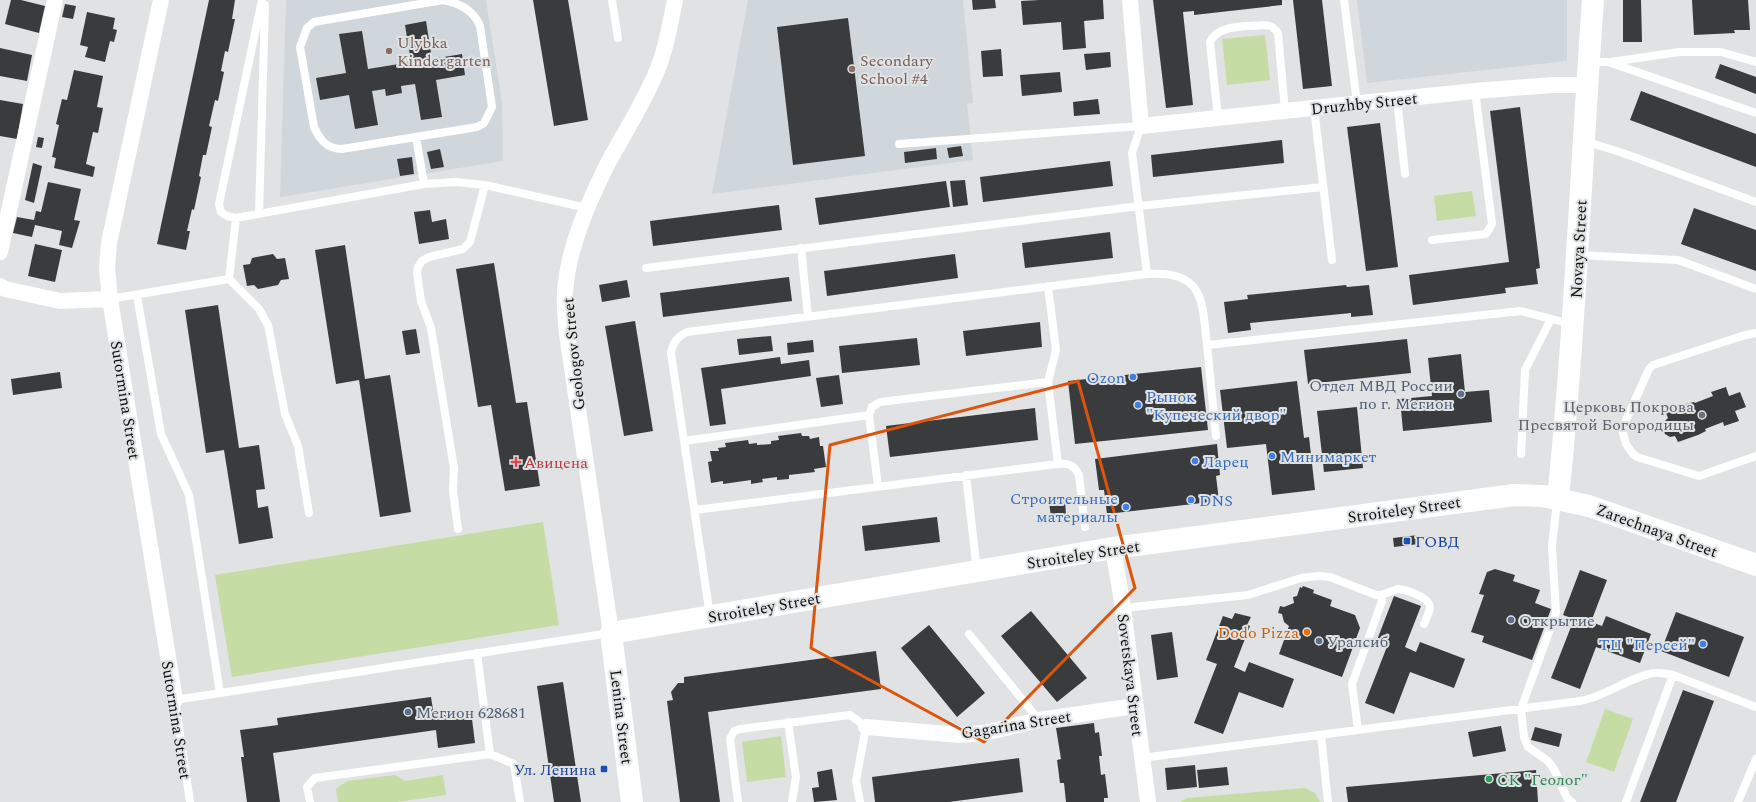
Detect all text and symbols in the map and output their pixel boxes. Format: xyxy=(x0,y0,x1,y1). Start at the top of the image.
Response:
place label: Ulybka Kindergarten xyxy=(397,31,491,73)
marker: Ulybka Kindergarten xyxy=(384,46,394,56)
place label: Secondary School #4 xyxy=(860,49,934,91)
marker: Secondary School #4 xyxy=(847,64,857,74)
street label: Druzhby Street xyxy=(1310,86,1419,122)
street label: Novaya Street xyxy=(1564,199,1594,299)
street label: Geologov Street xyxy=(556,296,592,411)
street label: Sutormina Street xyxy=(104,339,146,462)
place label: Ozon xyxy=(1087,366,1125,390)
marker: Ozon xyxy=(1128,372,1138,382)
place label: Отдел МВД России по г. Мегион xyxy=(1309,374,1453,416)
place label: Рынок "Купеческий двор" xyxy=(1146,385,1286,427)
marker: Отдел МВД России по г. Мегион xyxy=(1456,389,1466,399)
place label: Церковь Покрова Пресвятой Богородицы xyxy=(1518,395,1694,437)
marker: Рынок "Купеческий двор" xyxy=(1133,400,1143,410)
marker: Церковь Покрова Пресвятой Богородицы xyxy=(1697,410,1707,420)
place label: Минимаркет xyxy=(1280,445,1377,469)
place label: Ларец xyxy=(1203,450,1249,474)
place label: Авицена xyxy=(524,451,588,475)
marker: Минимаркет xyxy=(1267,451,1277,461)
marker: Ларец xyxy=(1190,456,1200,466)
marker: Авицена xyxy=(511,457,521,467)
place label: Строительные материалы xyxy=(1010,487,1118,529)
place label: DNS xyxy=(1199,489,1233,513)
street label: Stroiteley Street xyxy=(1346,490,1463,530)
marker: DNS xyxy=(1186,495,1196,505)
street label: Zarechnaya Street xyxy=(1593,498,1721,564)
marker: Строительные материалы xyxy=(1121,502,1131,512)
place label: ГОВД xyxy=(1415,530,1459,554)
street label: Stroiteley Street xyxy=(1025,534,1142,576)
marker: ГОВД xyxy=(1402,536,1412,546)
street label: Stroiteley Street xyxy=(706,586,823,630)
place label: Открытие xyxy=(1519,609,1595,633)
street label: Sovetskaya Street xyxy=(1111,612,1149,738)
marker: Открытие xyxy=(1506,615,1516,625)
place label: Dodo Pizza xyxy=(1218,621,1299,645)
marker: Dodo Pizza xyxy=(1302,627,1312,637)
place label: Уралсиб xyxy=(1327,630,1388,654)
place label: ТЦ "Персей" xyxy=(1599,633,1695,657)
marker: Уралсиб xyxy=(1314,636,1324,646)
marker: ТЦ "Персей" xyxy=(1698,639,1708,649)
street label: Sutormina Street xyxy=(155,659,197,782)
street label: Lenina Street xyxy=(603,668,639,766)
place label: Мегион 628681 xyxy=(416,701,526,725)
street label: Gagarina Street xyxy=(960,704,1073,746)
marker: Мегион 628681 xyxy=(403,707,413,717)
place label: Ул. Ленина xyxy=(514,758,596,782)
marker: Ул. Ленина xyxy=(599,764,609,774)
place label: СК "Геолог" xyxy=(1497,768,1588,792)
marker: СК "Геолог" xyxy=(1484,774,1494,784)

